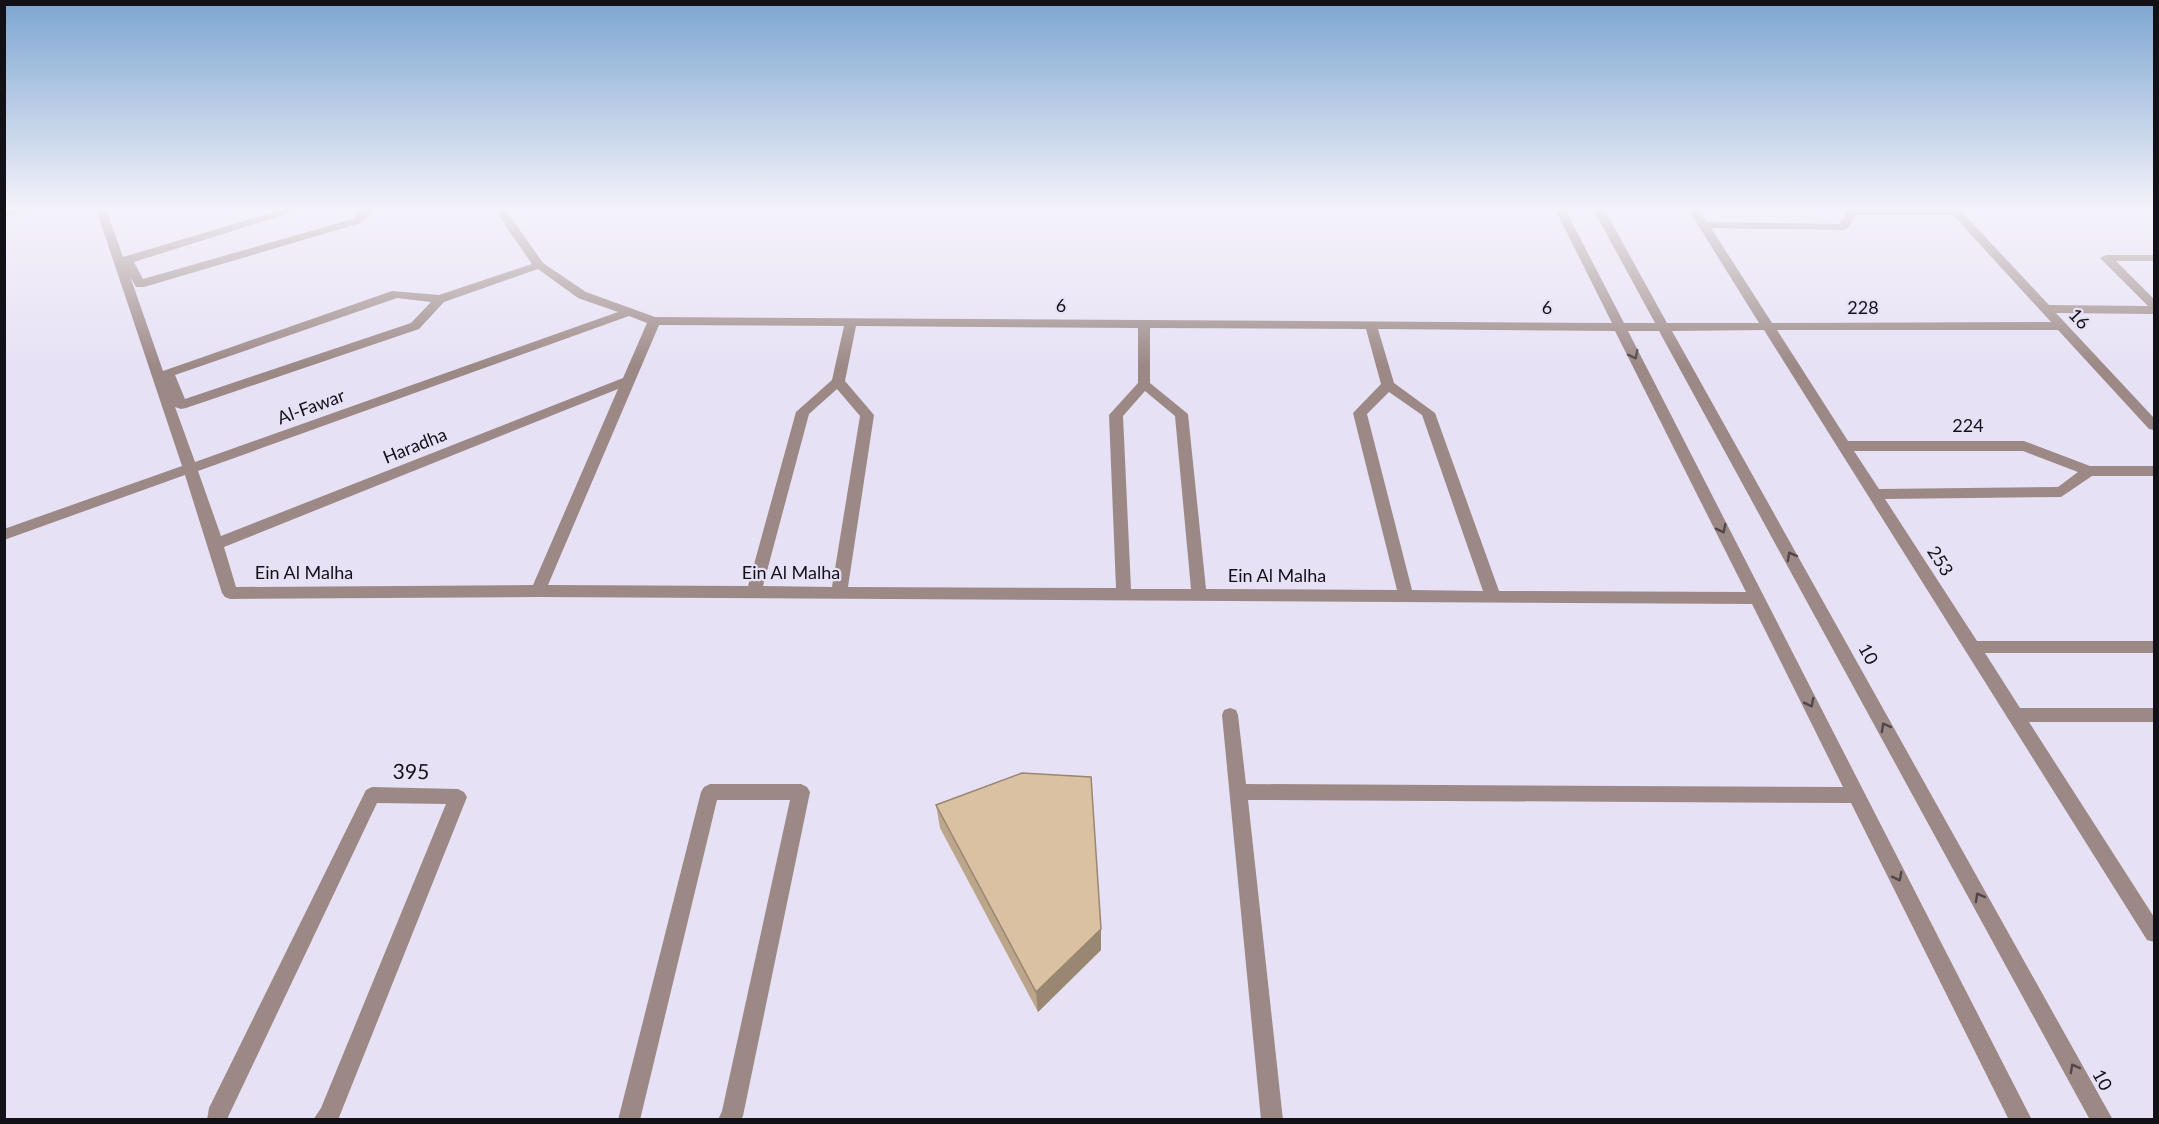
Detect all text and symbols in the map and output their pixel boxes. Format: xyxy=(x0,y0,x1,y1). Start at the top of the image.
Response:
street label: 6 xyxy=(1056,294,1066,316)
street label: 6 xyxy=(1542,296,1552,318)
street label: 228 xyxy=(1847,296,1879,318)
street label: 16 xyxy=(2065,303,2095,333)
one-way arrow xyxy=(1626,349,1638,360)
street label: Al-Fawar xyxy=(274,384,348,428)
street label: 224 xyxy=(1952,414,1984,436)
street label: Haradha xyxy=(380,422,450,468)
one-way arrow xyxy=(1715,523,1726,533)
street label: 253 xyxy=(1923,541,1959,580)
one-way arrow xyxy=(1787,552,1798,562)
street label: Ein Al Malha xyxy=(255,561,353,583)
street label: Ein Al Malha xyxy=(742,561,840,583)
street label: Ein Al Malha xyxy=(1228,564,1326,586)
street label: 10 xyxy=(1854,639,1884,668)
one-way arrow xyxy=(1803,696,1814,707)
one-way arrow xyxy=(1881,722,1893,733)
street label: 395 xyxy=(393,758,430,783)
one-way arrow xyxy=(1891,870,1902,881)
one-way arrow xyxy=(1975,893,1987,904)
one-way arrow xyxy=(2069,1064,2081,1074)
street label: 10 xyxy=(2088,1065,2118,1094)

